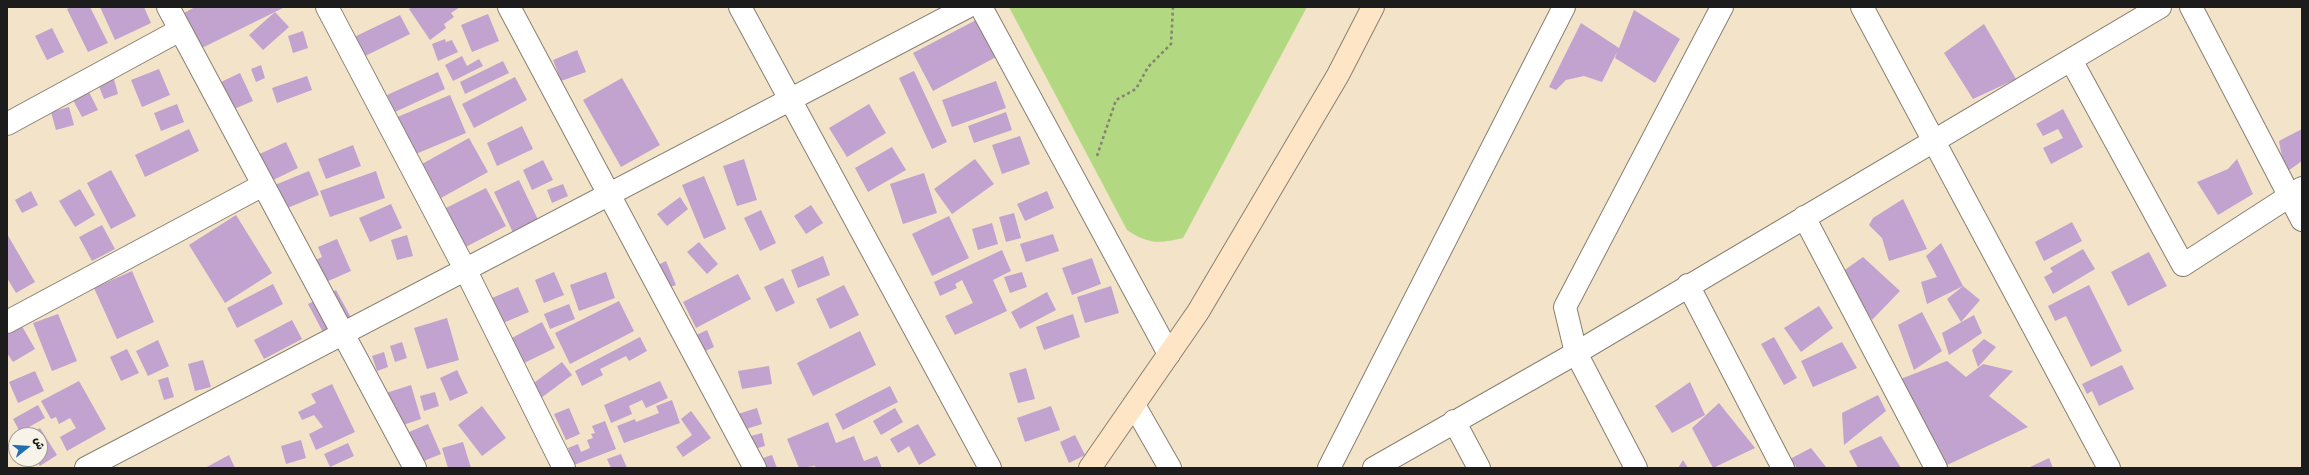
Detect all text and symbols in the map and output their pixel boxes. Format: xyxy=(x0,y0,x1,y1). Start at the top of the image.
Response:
north arrow xyxy=(8,427,48,467)
text: ش xyxy=(31,436,47,451)

